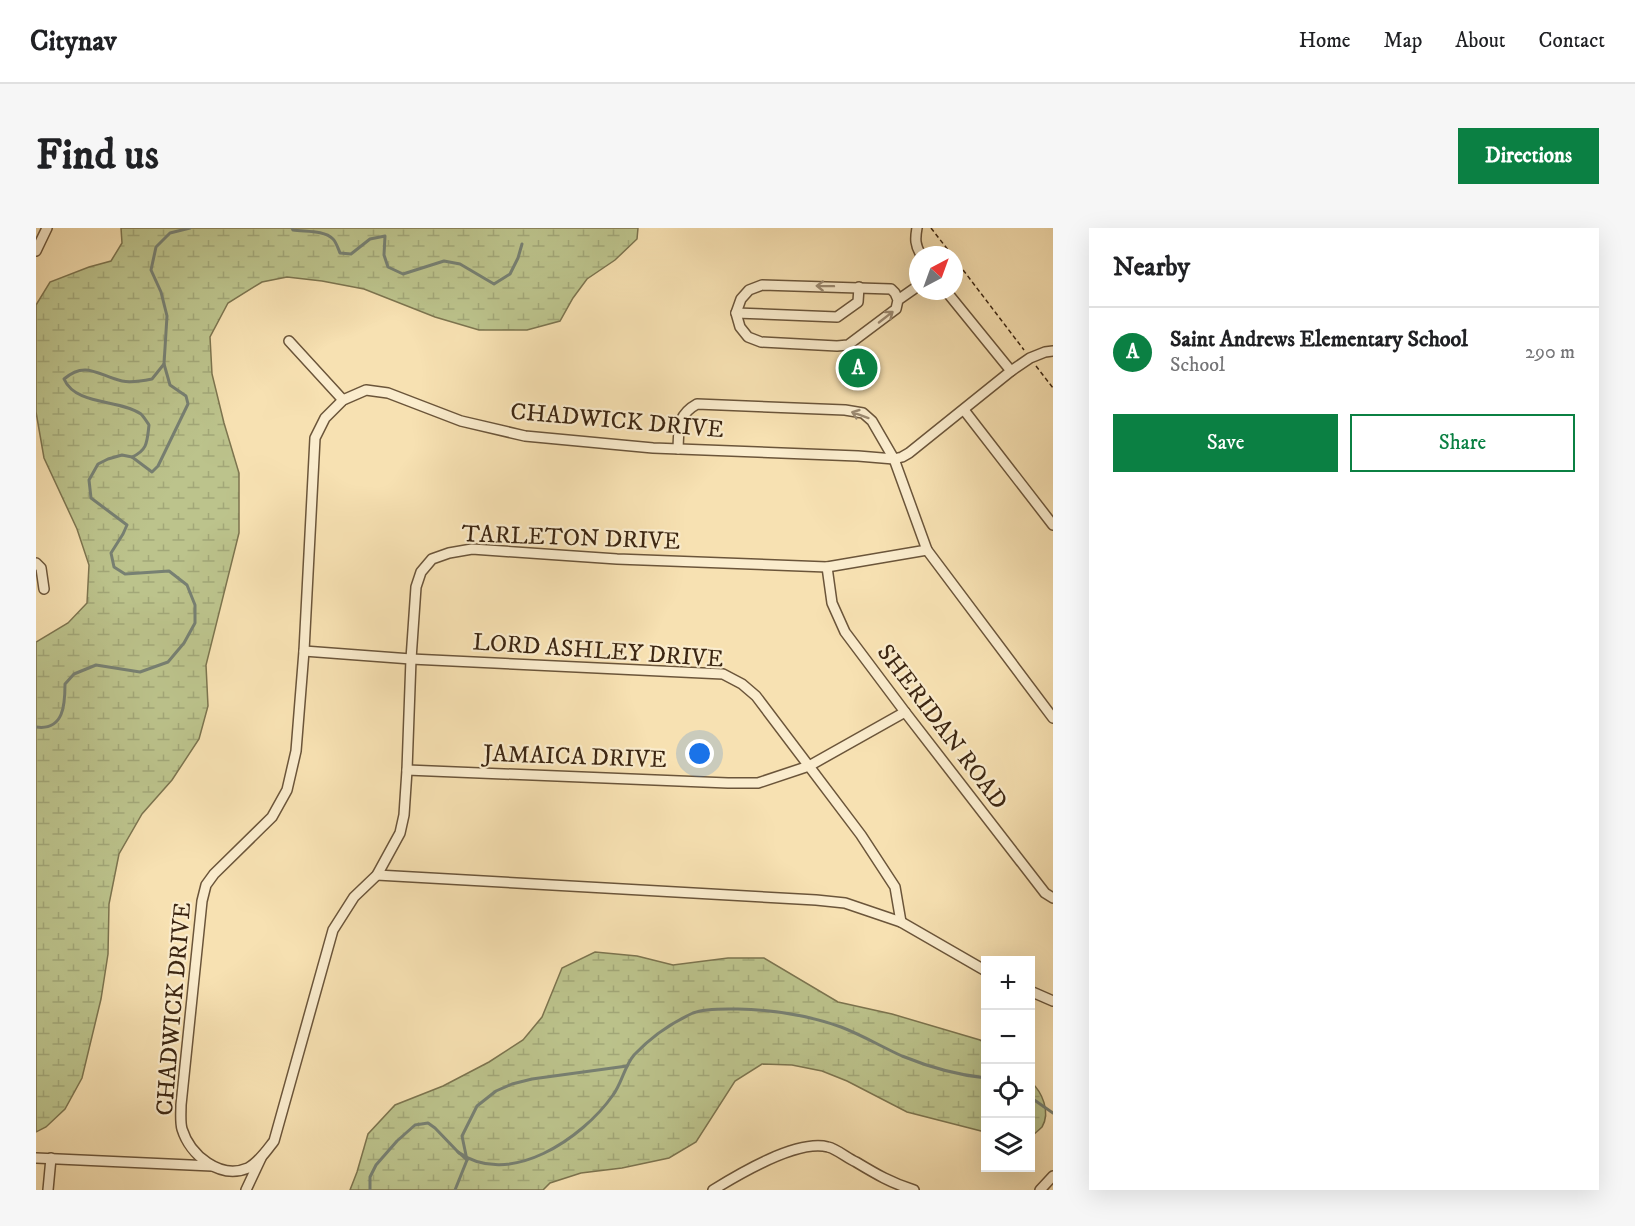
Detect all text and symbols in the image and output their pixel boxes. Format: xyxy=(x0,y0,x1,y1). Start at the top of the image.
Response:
text: Citynav xyxy=(30,24,117,59)
text: Home xyxy=(1299,28,1351,54)
text: Map xyxy=(1384,28,1422,54)
text: About xyxy=(1455,28,1506,54)
text: Contact xyxy=(1539,28,1605,54)
button: Directions xyxy=(1458,128,1599,184)
text: Find us xyxy=(36,130,159,182)
north arrow xyxy=(909,246,963,300)
text: Nearby xyxy=(1113,251,1190,284)
one-way arrow xyxy=(815,281,835,292)
one-way arrow xyxy=(877,310,893,323)
text: Saint Andrews Elementary School xyxy=(1170,326,1468,353)
text: A xyxy=(1126,340,1139,365)
text: 290 m xyxy=(1525,340,1575,365)
pin: A xyxy=(838,346,878,390)
text: School xyxy=(1170,353,1225,378)
street label: CHADWICK DRIVE xyxy=(509,397,725,445)
one-way arrow xyxy=(851,408,869,419)
button: Save xyxy=(1113,414,1338,472)
button: Share xyxy=(1350,414,1575,472)
street label: TARLETON DRIVE xyxy=(461,519,681,557)
street label: LORD ASHLEY DRIVE xyxy=(472,627,724,675)
street label: SHERIDAN ROAD xyxy=(870,638,1014,816)
street label: JAMAICA DRIVE xyxy=(481,739,667,775)
your location xyxy=(685,739,714,768)
street label: CHADWICK DRIVE xyxy=(150,901,198,1117)
map controls xyxy=(981,956,1035,1172)
button: + xyxy=(981,956,1035,1010)
button: − xyxy=(981,1010,1035,1064)
button: locate xyxy=(981,1064,1035,1118)
button: layers xyxy=(981,1118,1035,1172)

